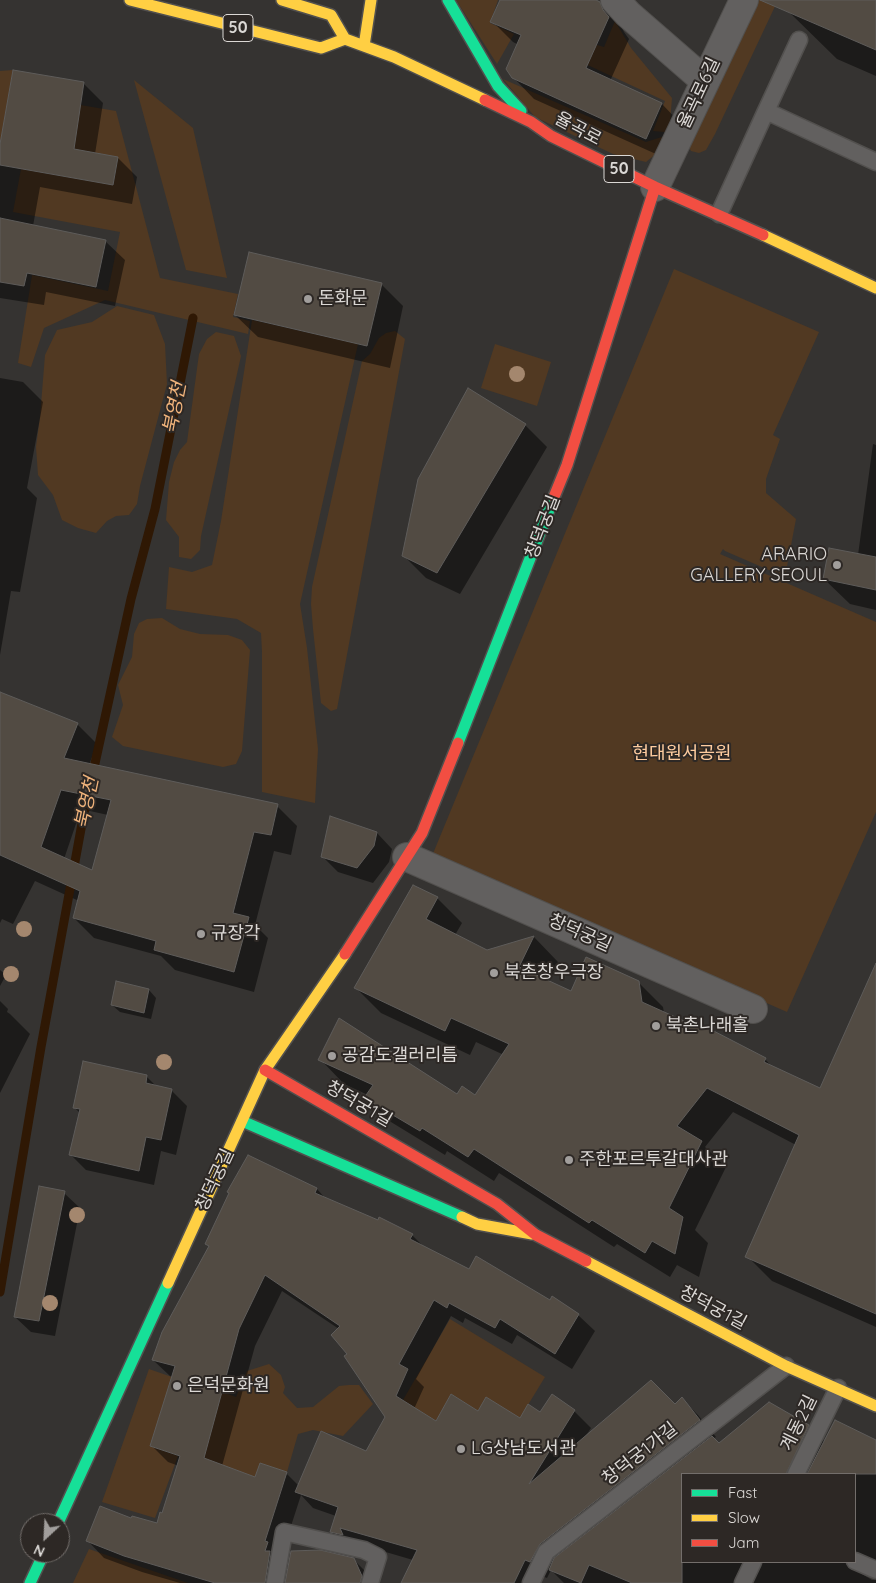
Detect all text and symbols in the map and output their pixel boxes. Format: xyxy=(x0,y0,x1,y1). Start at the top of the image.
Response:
road number: 50 xyxy=(223,14,253,42)
street label: 율곡로6길 xyxy=(673,54,725,132)
street label: 율곡로 xyxy=(551,108,605,150)
road number: 50 xyxy=(604,156,634,182)
place label: 돈화문 xyxy=(318,288,368,310)
marker: 돈화문 xyxy=(302,293,314,305)
water label: 북영천 xyxy=(159,380,191,436)
street label: 창덕궁길 xyxy=(521,492,565,562)
place label: ARARIO GALLERY SEOUL xyxy=(690,544,827,586)
marker: ARARIO GALLERY SEOUL xyxy=(831,559,843,571)
park label: 현대원서공원 xyxy=(632,743,732,765)
water label: 북영천 xyxy=(70,775,104,831)
street label: 창덕궁길 xyxy=(545,910,615,956)
place label: 규장각 xyxy=(211,923,261,945)
marker: 규장각 xyxy=(195,928,207,940)
place label: 북촌창우극장 xyxy=(504,962,603,984)
marker: 북촌창우극장 xyxy=(488,967,500,979)
place label: 북촌나래홀 xyxy=(666,1015,749,1037)
marker: 북촌나래홀 xyxy=(650,1020,662,1032)
place label: 공감도갤러리틈 xyxy=(342,1045,458,1067)
marker: 공감도갤러리틈 xyxy=(326,1050,338,1062)
street label: 창덕궁1길 xyxy=(322,1076,396,1132)
street label: 창덕궁길 xyxy=(191,1145,239,1215)
place label: 주한포르투갈대사관 xyxy=(579,1149,728,1171)
marker: 주한포르투갈대사관 xyxy=(563,1154,575,1166)
street label: 창덕궁1길 xyxy=(676,1281,750,1335)
place label: 은덕문화원 xyxy=(187,1375,270,1397)
marker: 은덕문화원 xyxy=(171,1380,183,1392)
street label: 계동2길 xyxy=(776,1391,822,1455)
street label: 창덕궁1가길 xyxy=(598,1418,682,1490)
place label: LG상남도서관 xyxy=(471,1438,576,1460)
marker: LG상남도서관 xyxy=(455,1443,467,1455)
legend xyxy=(681,1473,856,1563)
text: Fast xyxy=(728,1483,757,1502)
text: Slow xyxy=(728,1508,760,1527)
north arrow xyxy=(20,1513,70,1563)
text: Jam xyxy=(728,1533,759,1552)
text: N xyxy=(31,1540,48,1561)

